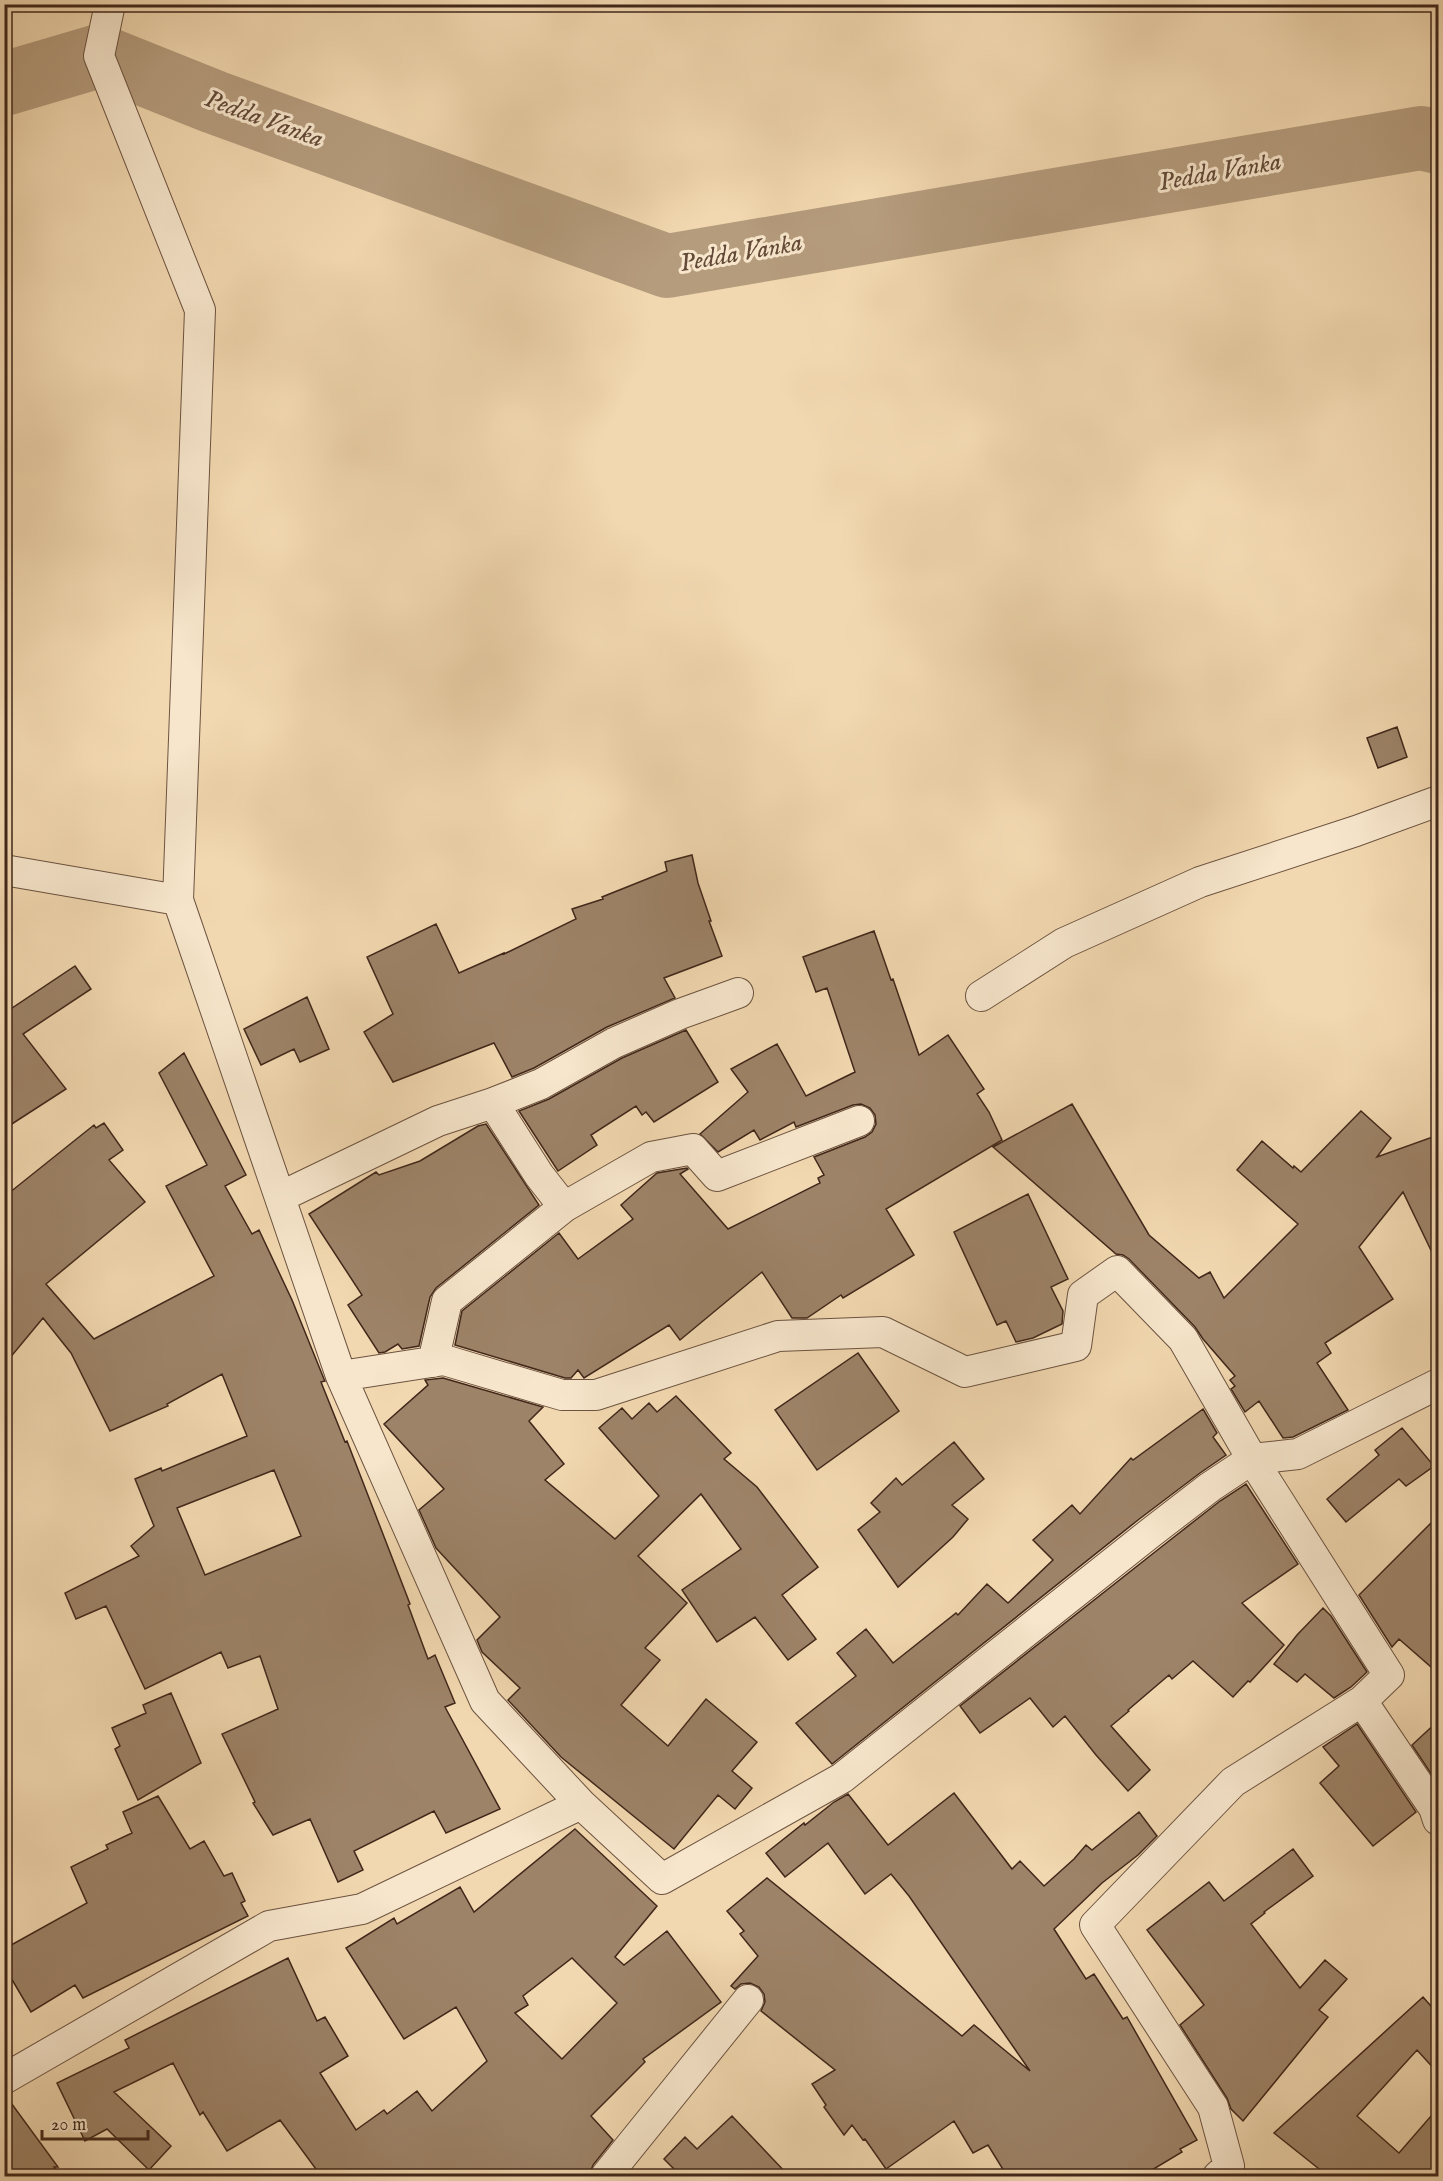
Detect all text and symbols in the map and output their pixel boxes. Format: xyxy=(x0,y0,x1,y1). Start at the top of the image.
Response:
water label: Pedda Vanka xyxy=(200,82,328,156)
water label: Pedda Vanka xyxy=(1156,145,1284,199)
water label: Pedda Vanka xyxy=(677,226,805,280)
scale bar xyxy=(42,2103,148,2141)
text: 20 m xyxy=(51,2114,86,2137)

